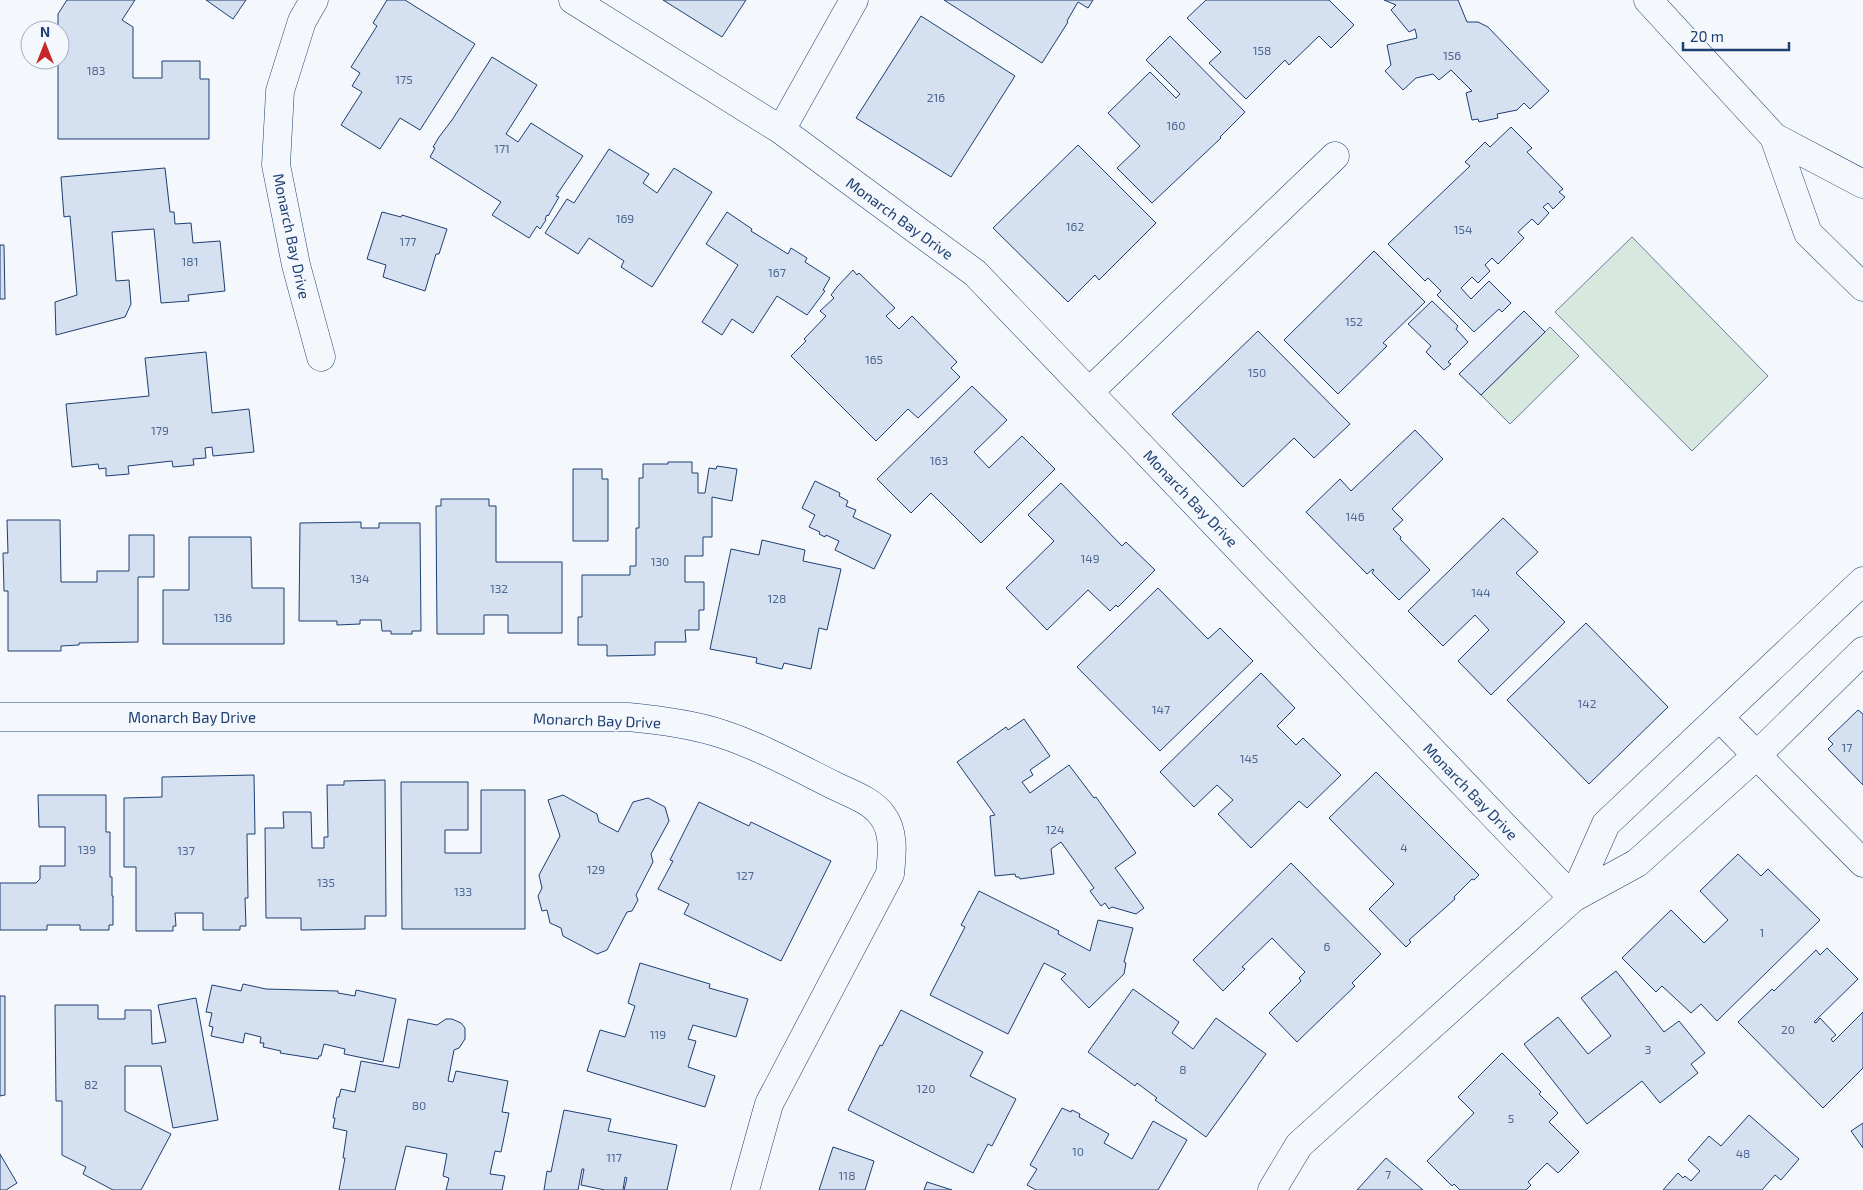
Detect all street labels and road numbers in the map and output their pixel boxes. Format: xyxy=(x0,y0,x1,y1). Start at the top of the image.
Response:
street label: Monarch Bay Drive xyxy=(270,172,314,300)
street label: Monarch Bay Drive xyxy=(843,173,957,263)
street label: Monarch Bay Drive xyxy=(1140,446,1242,550)
street label: Monarch Bay Drive xyxy=(128,708,256,726)
street label: Monarch Bay Drive xyxy=(533,709,661,731)
street label: Monarch Bay Drive xyxy=(1420,739,1522,843)

